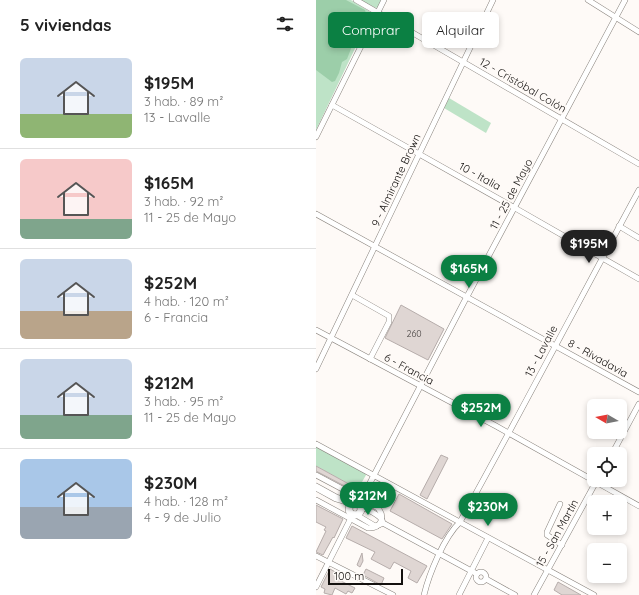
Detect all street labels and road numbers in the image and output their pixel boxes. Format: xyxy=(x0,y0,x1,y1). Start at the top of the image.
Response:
street label: 12 - Cristóbal Colón xyxy=(477,54,569,116)
street label: 9 - Almirante Brown xyxy=(368,131,424,229)
street label: 11 - 25 de Mayo xyxy=(487,156,536,232)
street label: 10 - Italia xyxy=(457,159,503,193)
street label: 13 - Lavalle xyxy=(522,323,560,379)
street label: 8 - Rivadavia xyxy=(566,336,630,380)
street label: 6 - Francia xyxy=(382,350,436,388)
street label: 15 - San Martín xyxy=(533,497,581,569)

